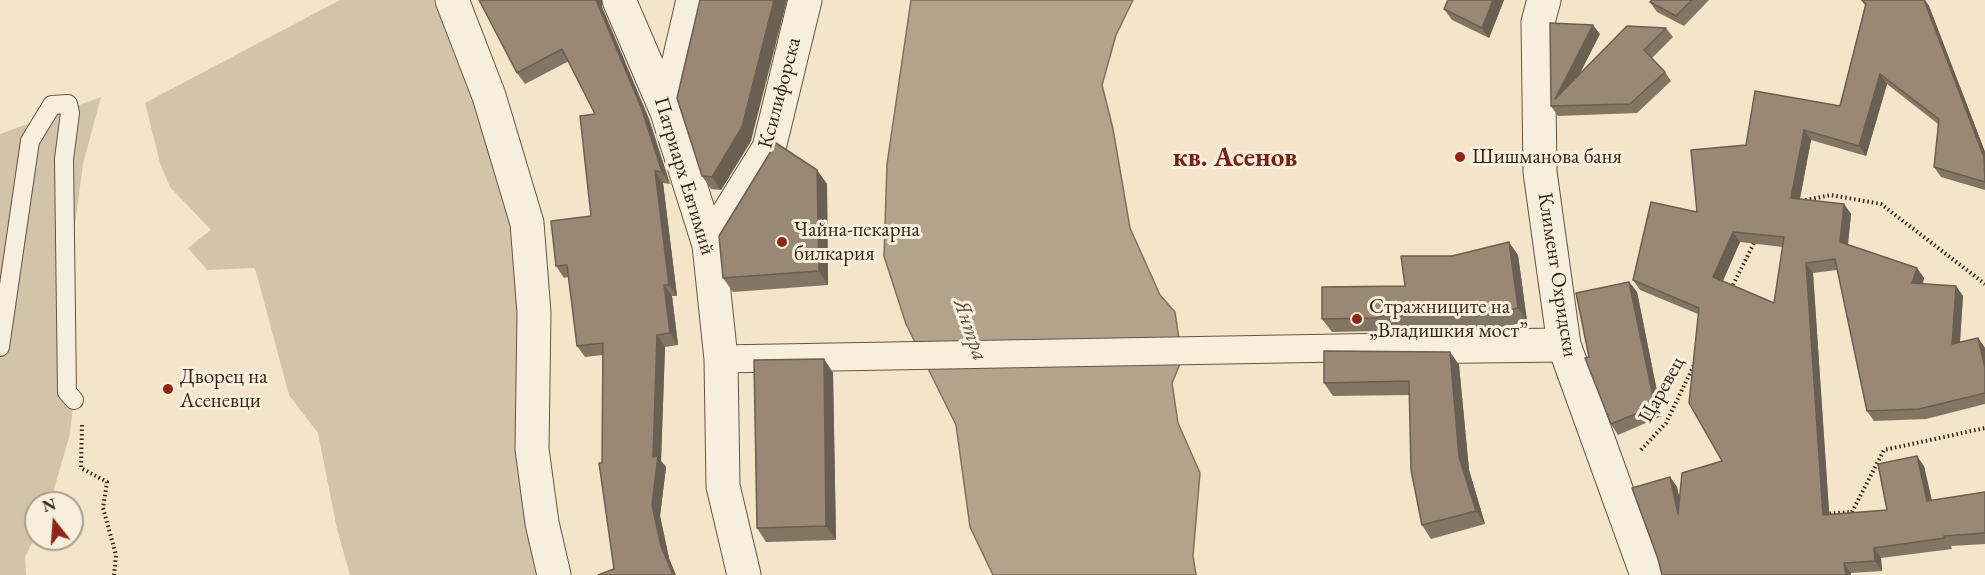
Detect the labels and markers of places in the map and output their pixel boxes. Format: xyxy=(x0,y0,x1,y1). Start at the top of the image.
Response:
place label: Шишманова баня xyxy=(1472,144,1622,170)
marker: Шишманова баня xyxy=(1453,150,1467,164)
place label: Чайна-пекарна билкария xyxy=(794,217,920,267)
marker: Чайна-пекарна билкария xyxy=(775,235,789,249)
place label: Стражниците на „Владишкия мост” xyxy=(1369,294,1528,344)
marker: Стражниците на „Владишкия мост” xyxy=(1350,312,1364,326)
place label: Дворец на Асеневци xyxy=(180,364,268,414)
marker: Дворец на Асеневци xyxy=(161,382,175,396)

